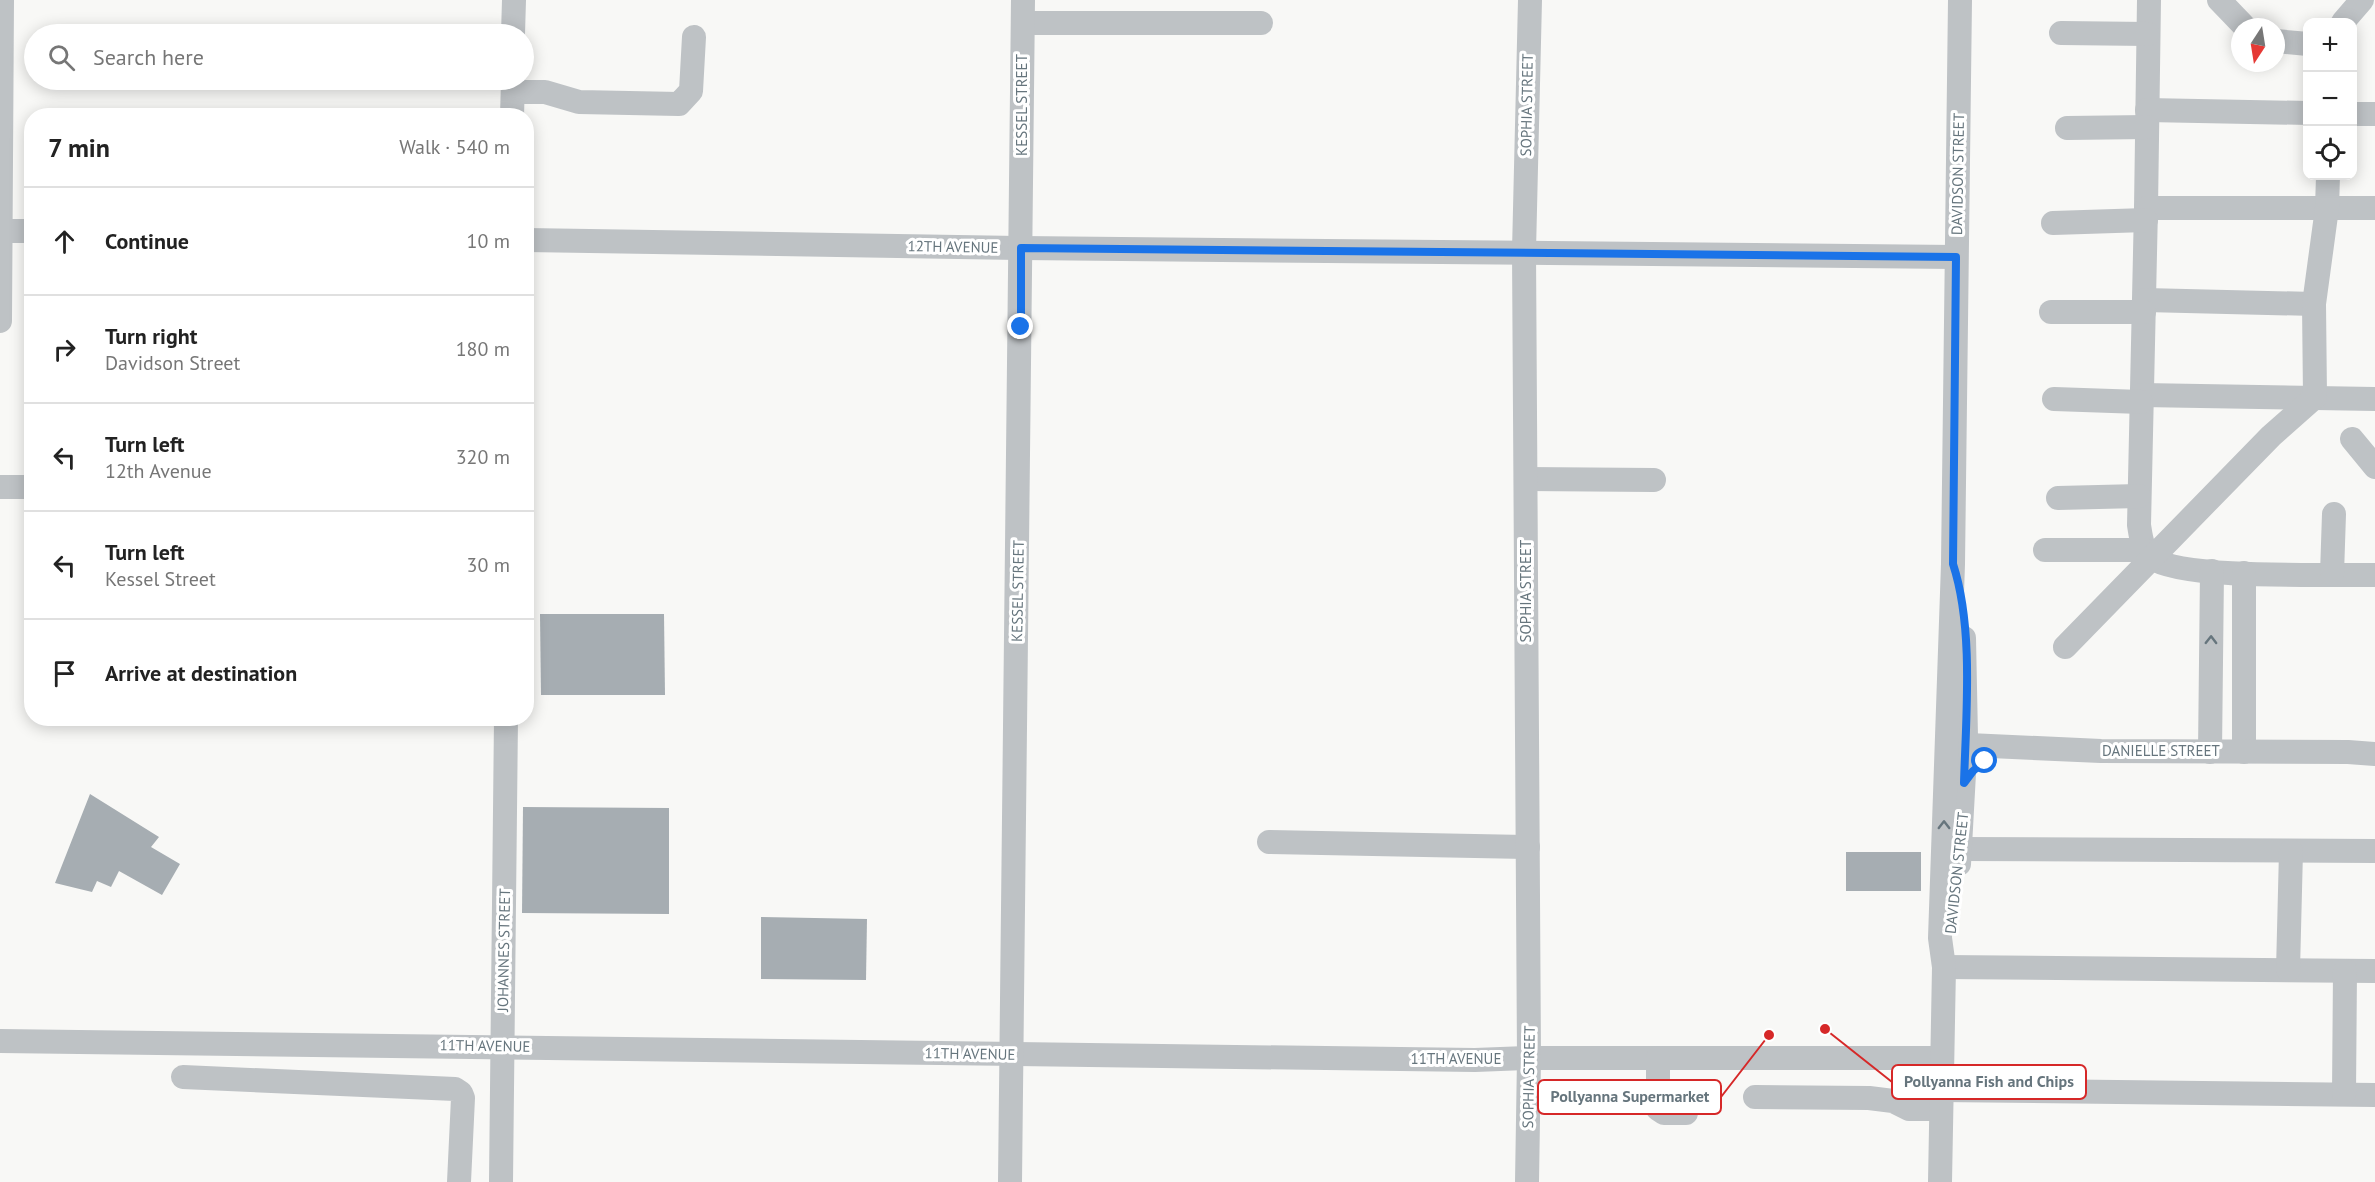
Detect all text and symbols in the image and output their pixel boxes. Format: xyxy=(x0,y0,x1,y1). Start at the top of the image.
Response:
north arrow xyxy=(2231,18,2285,72)
map controls xyxy=(2303,18,2357,180)
button: + xyxy=(2303,18,2357,72)
search box xyxy=(24,24,534,90)
icon: search xyxy=(45,41,78,74)
text: Search here xyxy=(93,43,204,71)
street label: KESSEL STREET xyxy=(1012,53,1031,156)
street label: SOPHIA STREET xyxy=(1516,53,1537,157)
button: − xyxy=(2303,72,2357,126)
street label: DAVIDSON STREET xyxy=(1947,112,1968,235)
button: locate xyxy=(2303,126,2357,180)
text: 7 min xyxy=(48,131,110,164)
text: Walk · 540 m xyxy=(399,134,510,160)
icon: ahead xyxy=(48,225,81,258)
text: Continue xyxy=(105,227,189,255)
text: 10 m xyxy=(467,228,510,254)
street label: 12TH AVENUE xyxy=(907,236,999,257)
route end xyxy=(1007,313,1033,339)
text: Turn right xyxy=(105,322,197,350)
icon: right xyxy=(48,333,81,366)
text: 180 m xyxy=(456,336,510,362)
text: Davidson Street xyxy=(105,350,240,376)
text: Turn left xyxy=(105,430,185,458)
icon: left xyxy=(48,441,81,474)
text: 320 m xyxy=(456,444,510,470)
text: 12th Avenue xyxy=(105,458,212,484)
text: Turn left xyxy=(105,538,185,566)
street label: KESSEL STREET xyxy=(1007,539,1028,642)
street label: SOPHIA STREET xyxy=(1516,539,1535,642)
icon: left xyxy=(48,549,81,582)
text: 30 m xyxy=(467,552,510,578)
text: Kessel Street xyxy=(105,566,216,592)
one-way arrow xyxy=(2204,636,2217,645)
icon: arrive xyxy=(48,657,81,690)
text: Arrive at destination xyxy=(105,659,297,687)
street label: DANIELLE STREET xyxy=(2102,741,2221,760)
route start xyxy=(1971,747,1997,773)
street label: DAVIDSON STREET xyxy=(1941,811,1972,935)
one-way arrow xyxy=(1938,820,1950,829)
street label: JOHANNES STREET xyxy=(493,888,514,1013)
street label: SOPHIA STREET xyxy=(1518,1025,1539,1129)
street label: 11TH AVENUE xyxy=(439,1035,531,1056)
street label: 11TH AVENUE xyxy=(924,1043,1016,1064)
street label: 11TH AVENUE xyxy=(1411,1049,1501,1068)
callout: Pollyanna Fish and Chips xyxy=(1892,1065,2086,1099)
text: Pollyanna Fish and Chips xyxy=(1904,1071,2074,1091)
callout: Pollyanna Supermarket xyxy=(1538,1080,1721,1114)
text: Pollyanna Supermarket xyxy=(1551,1086,1710,1106)

